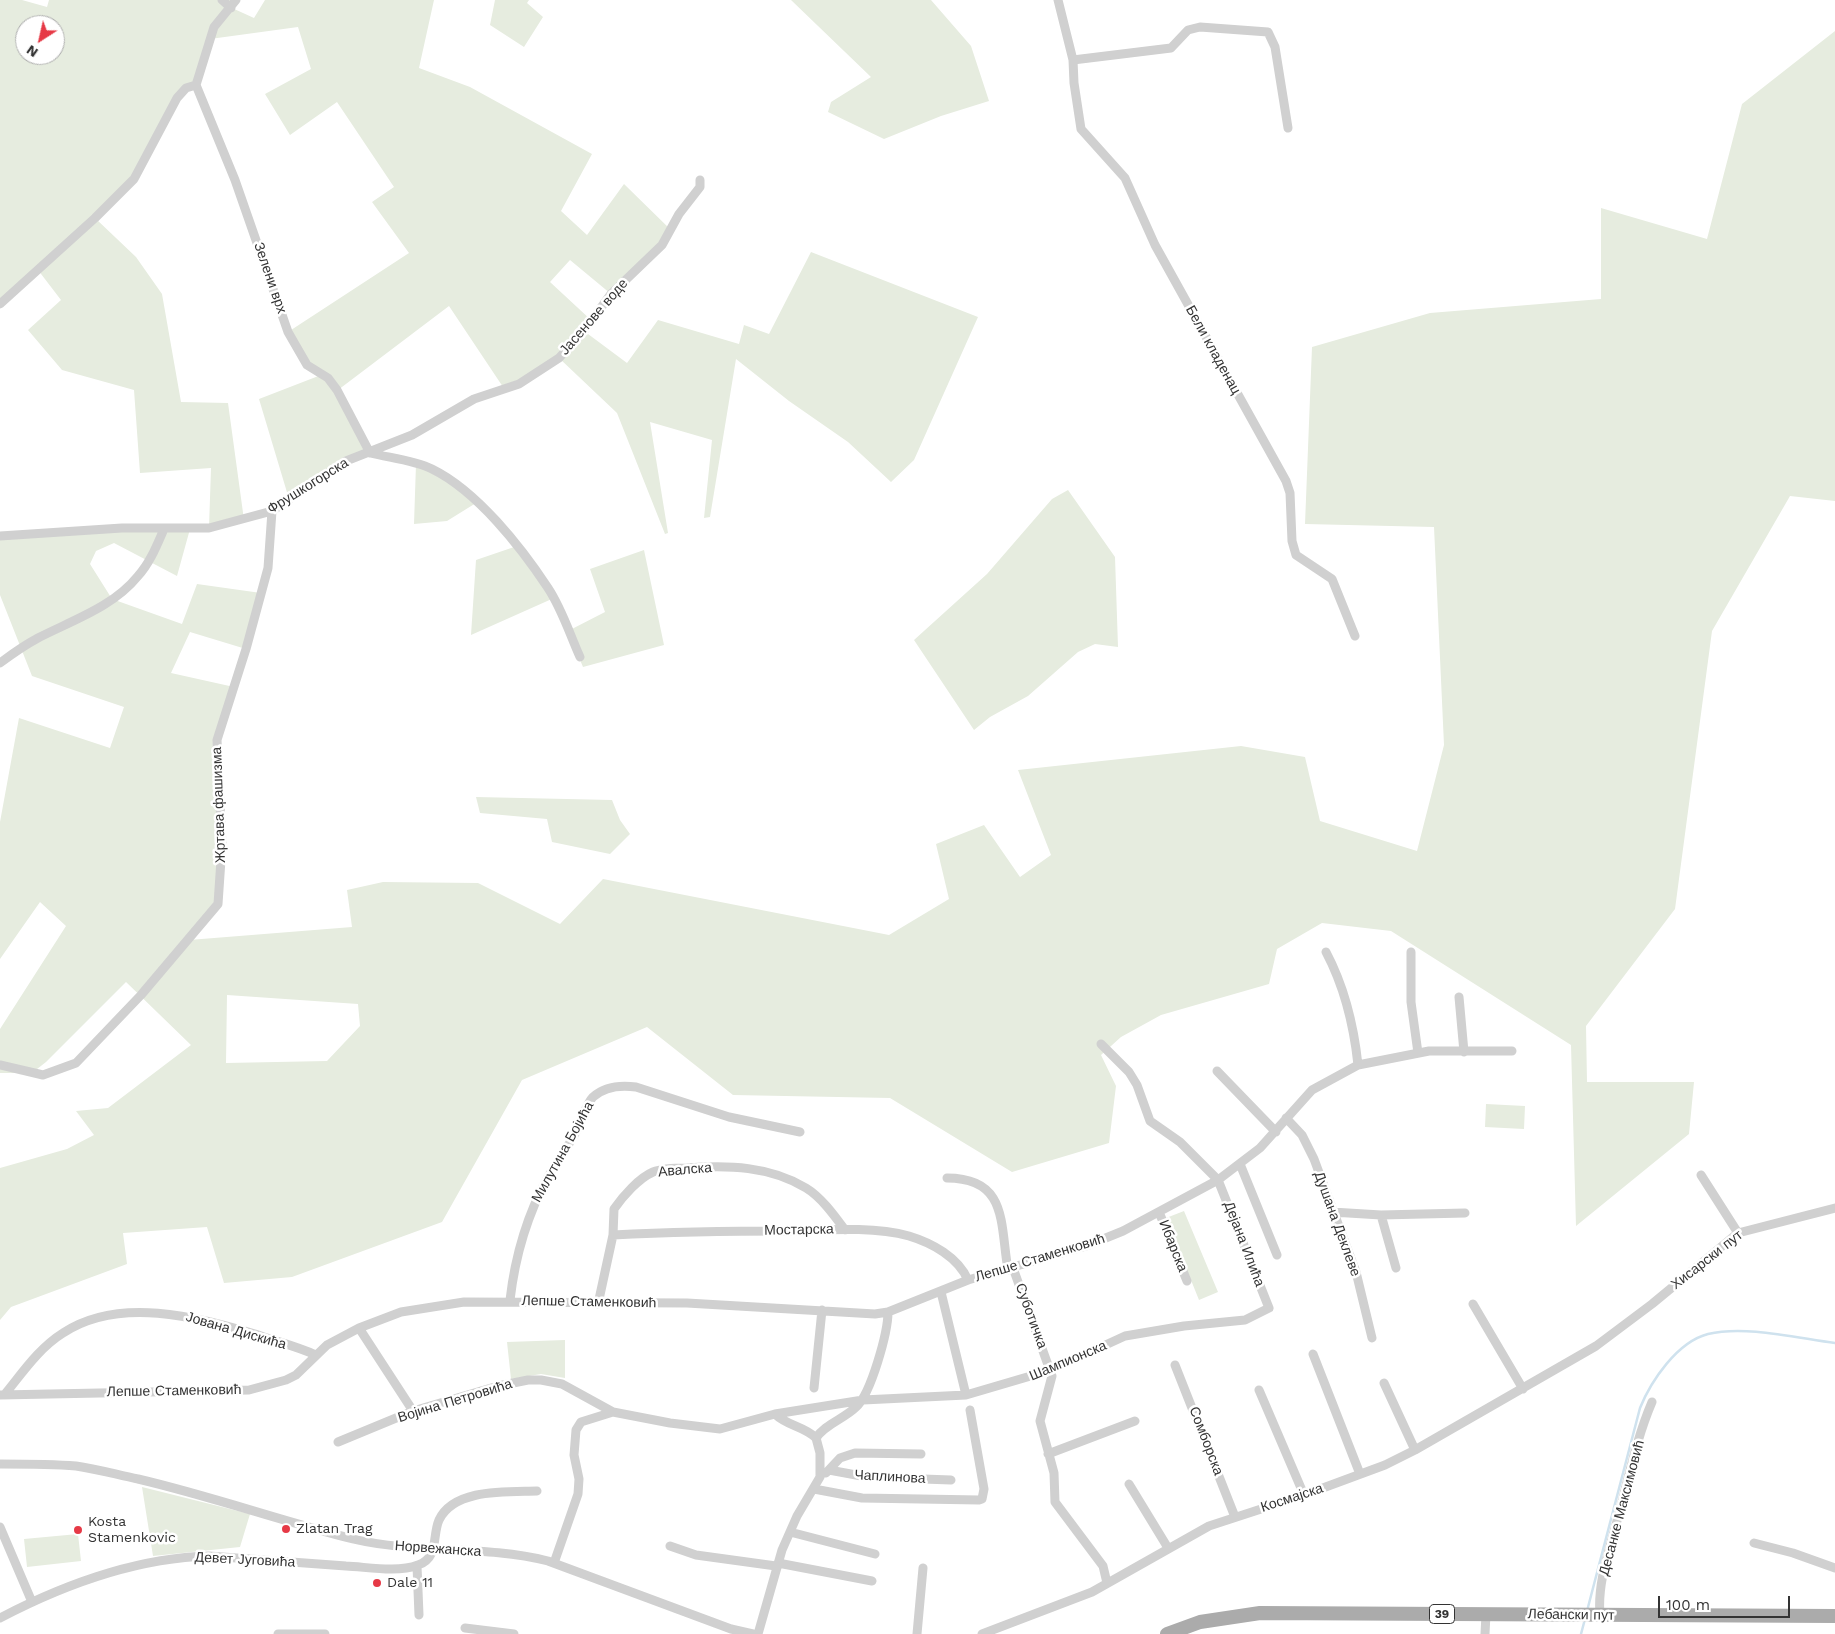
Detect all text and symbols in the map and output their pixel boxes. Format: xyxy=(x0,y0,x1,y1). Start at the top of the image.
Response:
north arrow xyxy=(15,15,65,65)
text: N xyxy=(23,42,41,61)
street label: Зелени врх xyxy=(250,240,290,316)
street label: Јасенове воде xyxy=(556,275,632,359)
street label: Бели кладенац xyxy=(1182,303,1244,397)
street label: Фрушкогорска xyxy=(264,454,352,518)
street label: Жртава фашизма xyxy=(209,747,229,863)
street label: Милутина Бојића xyxy=(528,1099,598,1205)
street label: Авалска xyxy=(657,1159,713,1181)
street label: Душана Деклеве xyxy=(1310,1169,1364,1279)
street label: Дејана Илића xyxy=(1220,1199,1268,1289)
street label: Ибарска xyxy=(1155,1218,1191,1274)
street label: Мостарска xyxy=(764,1221,834,1239)
street label: Хисарски пут xyxy=(1668,1227,1746,1293)
street label: Лепше Стаменковић xyxy=(973,1230,1107,1286)
street label: Суботичка xyxy=(1011,1281,1051,1351)
street label: Лепше Стаменковић xyxy=(521,1292,657,1312)
street label: Јована Дискића xyxy=(184,1309,288,1353)
street label: Шампионска xyxy=(1027,1337,1109,1385)
street label: Војина Петровића xyxy=(396,1376,514,1426)
street label: Лепше Стаменковић xyxy=(106,1381,242,1401)
street label: Сомборска xyxy=(1185,1404,1227,1478)
street label: Десанке Максимовић xyxy=(1596,1438,1648,1578)
street label: Чаплинова xyxy=(854,1467,926,1487)
street label: Космајска xyxy=(1259,1480,1325,1516)
place label: Kosta Stamenkovic xyxy=(88,1514,176,1546)
place label: Zlatan Trag xyxy=(296,1521,372,1537)
marker: Zlatan Trag xyxy=(280,1523,292,1535)
marker: Kosta Stamenkovic xyxy=(72,1524,84,1536)
street label: Норвежанска xyxy=(394,1538,482,1560)
street label: Девет Југовића xyxy=(194,1549,296,1571)
place label: Dale 11 xyxy=(387,1575,433,1591)
marker: Dale 11 xyxy=(371,1577,383,1589)
scale bar xyxy=(1660,1586,1792,1618)
text: 100 m xyxy=(1666,1596,1710,1614)
road number: 39 xyxy=(1430,1605,1454,1624)
street label: Лебански пут xyxy=(1527,1606,1615,1624)

